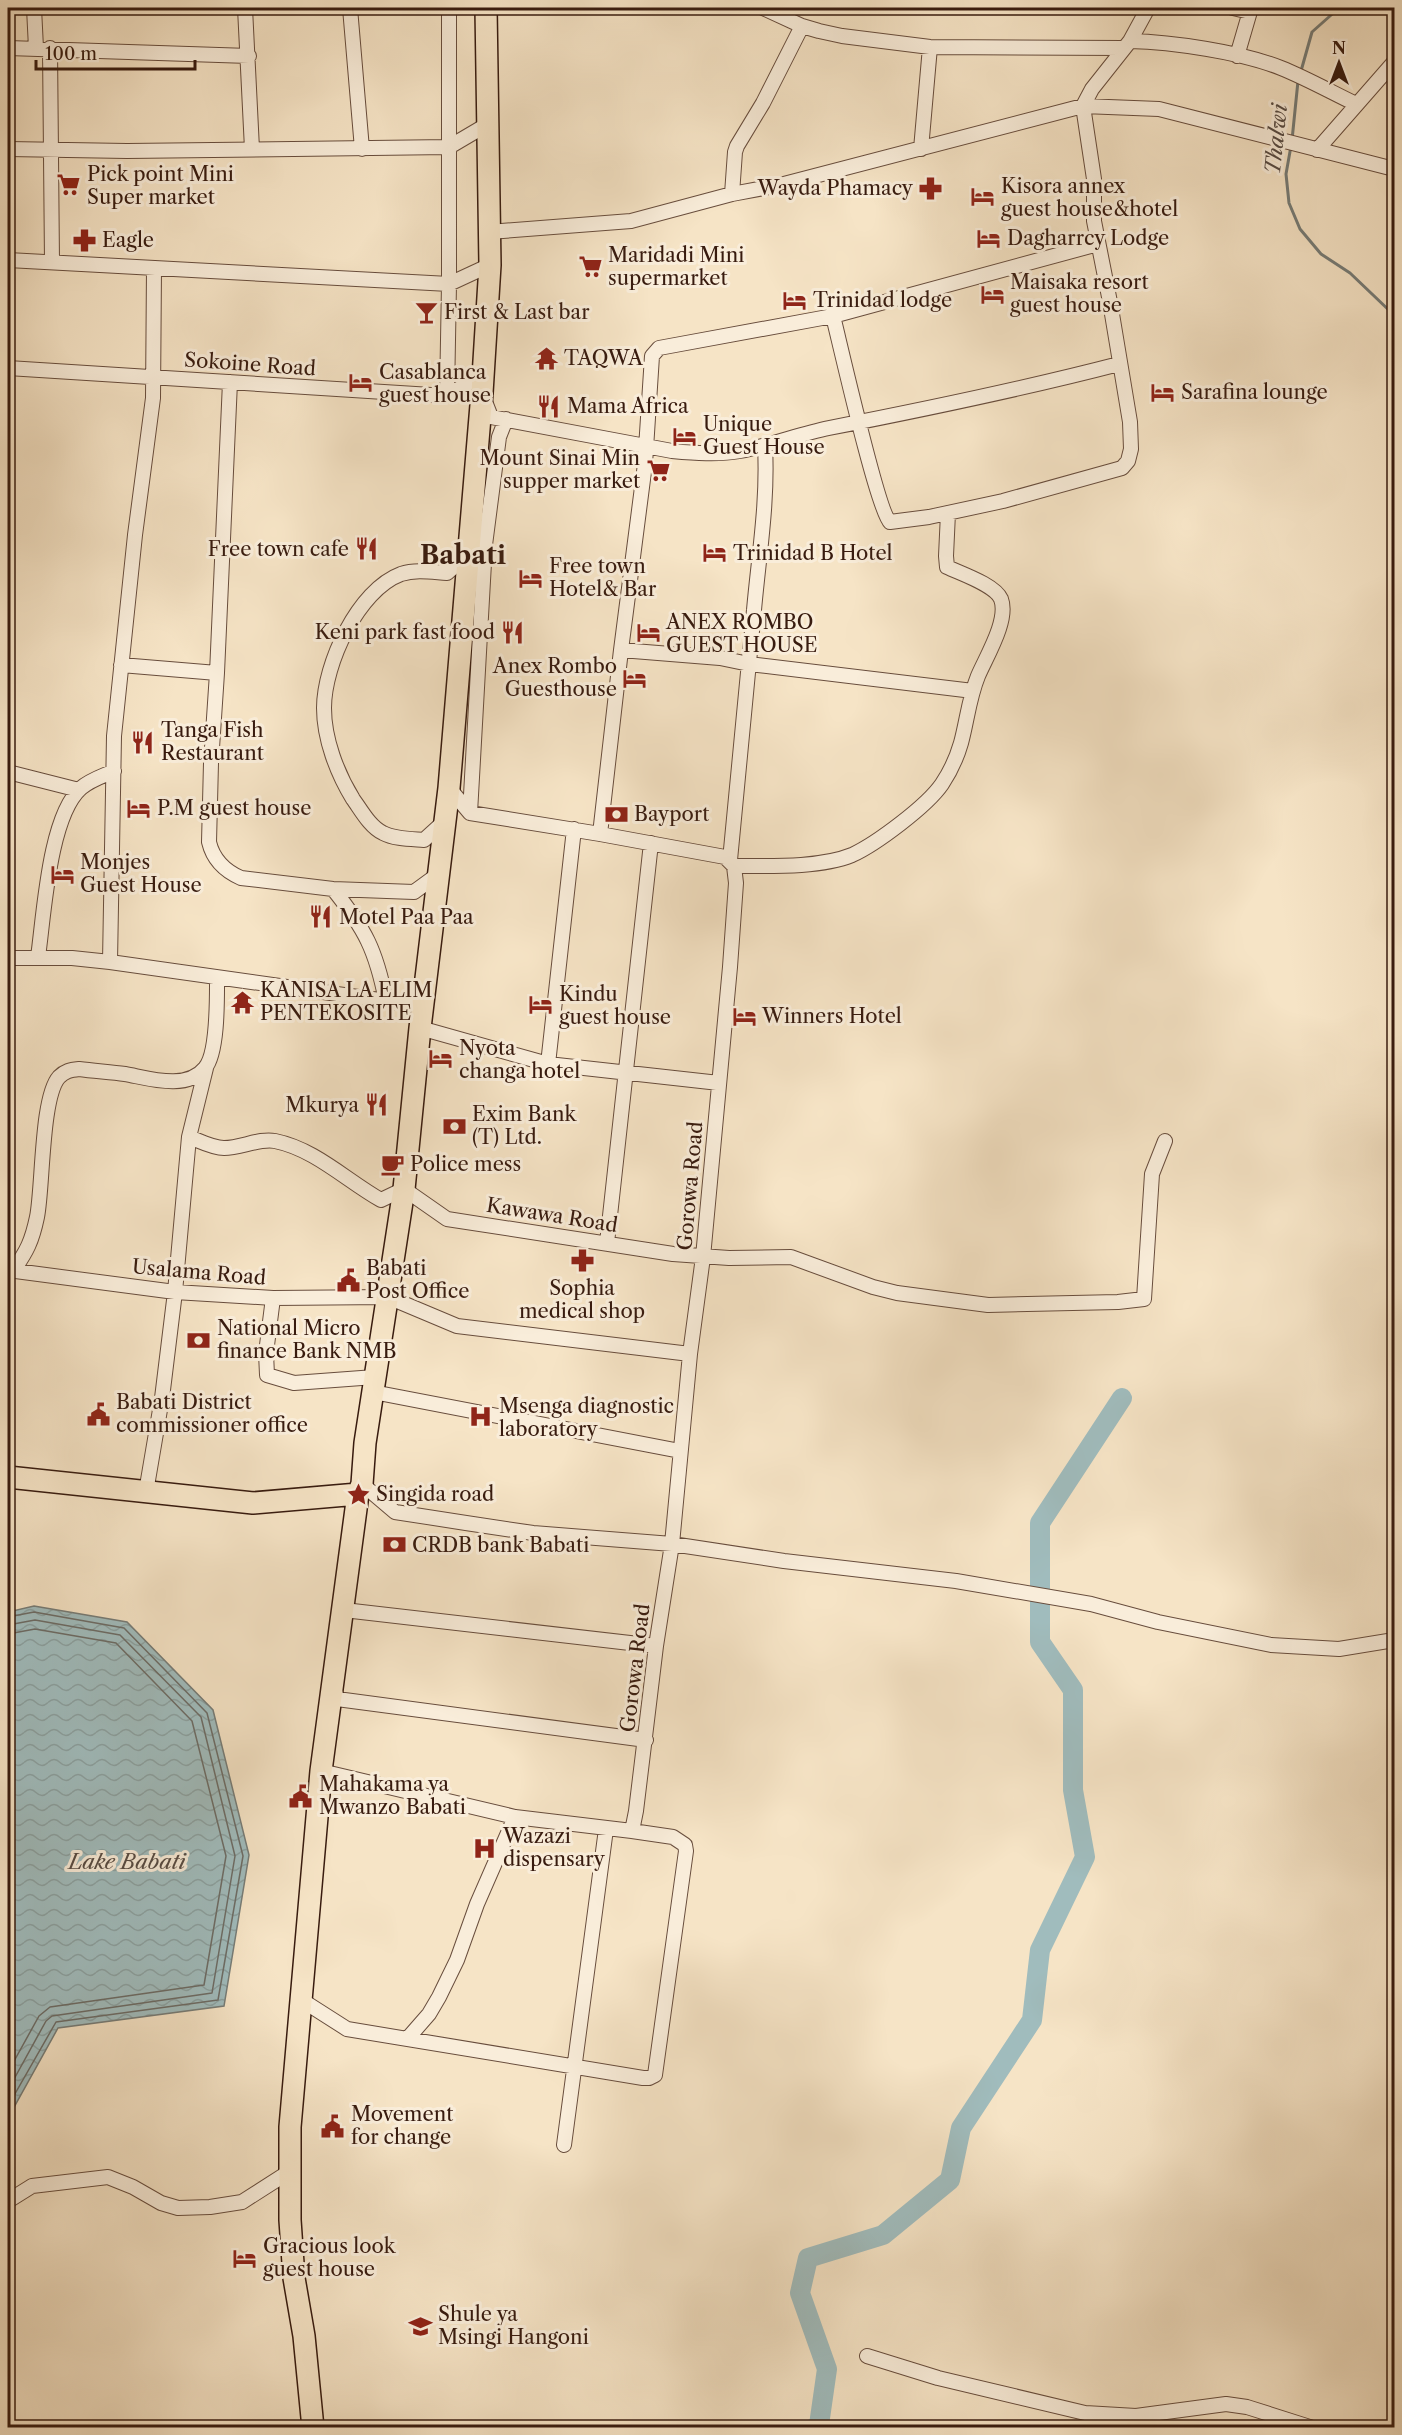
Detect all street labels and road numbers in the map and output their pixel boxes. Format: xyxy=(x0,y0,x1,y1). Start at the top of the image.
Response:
street label: Sokoine Road xyxy=(183,347,317,381)
street label: Gorowa Road xyxy=(672,1121,708,1251)
street label: Kawawa Road xyxy=(485,1193,619,1237)
street label: Usalama Road xyxy=(131,1254,267,1290)
street label: Gorowa Road xyxy=(615,1602,655,1734)

